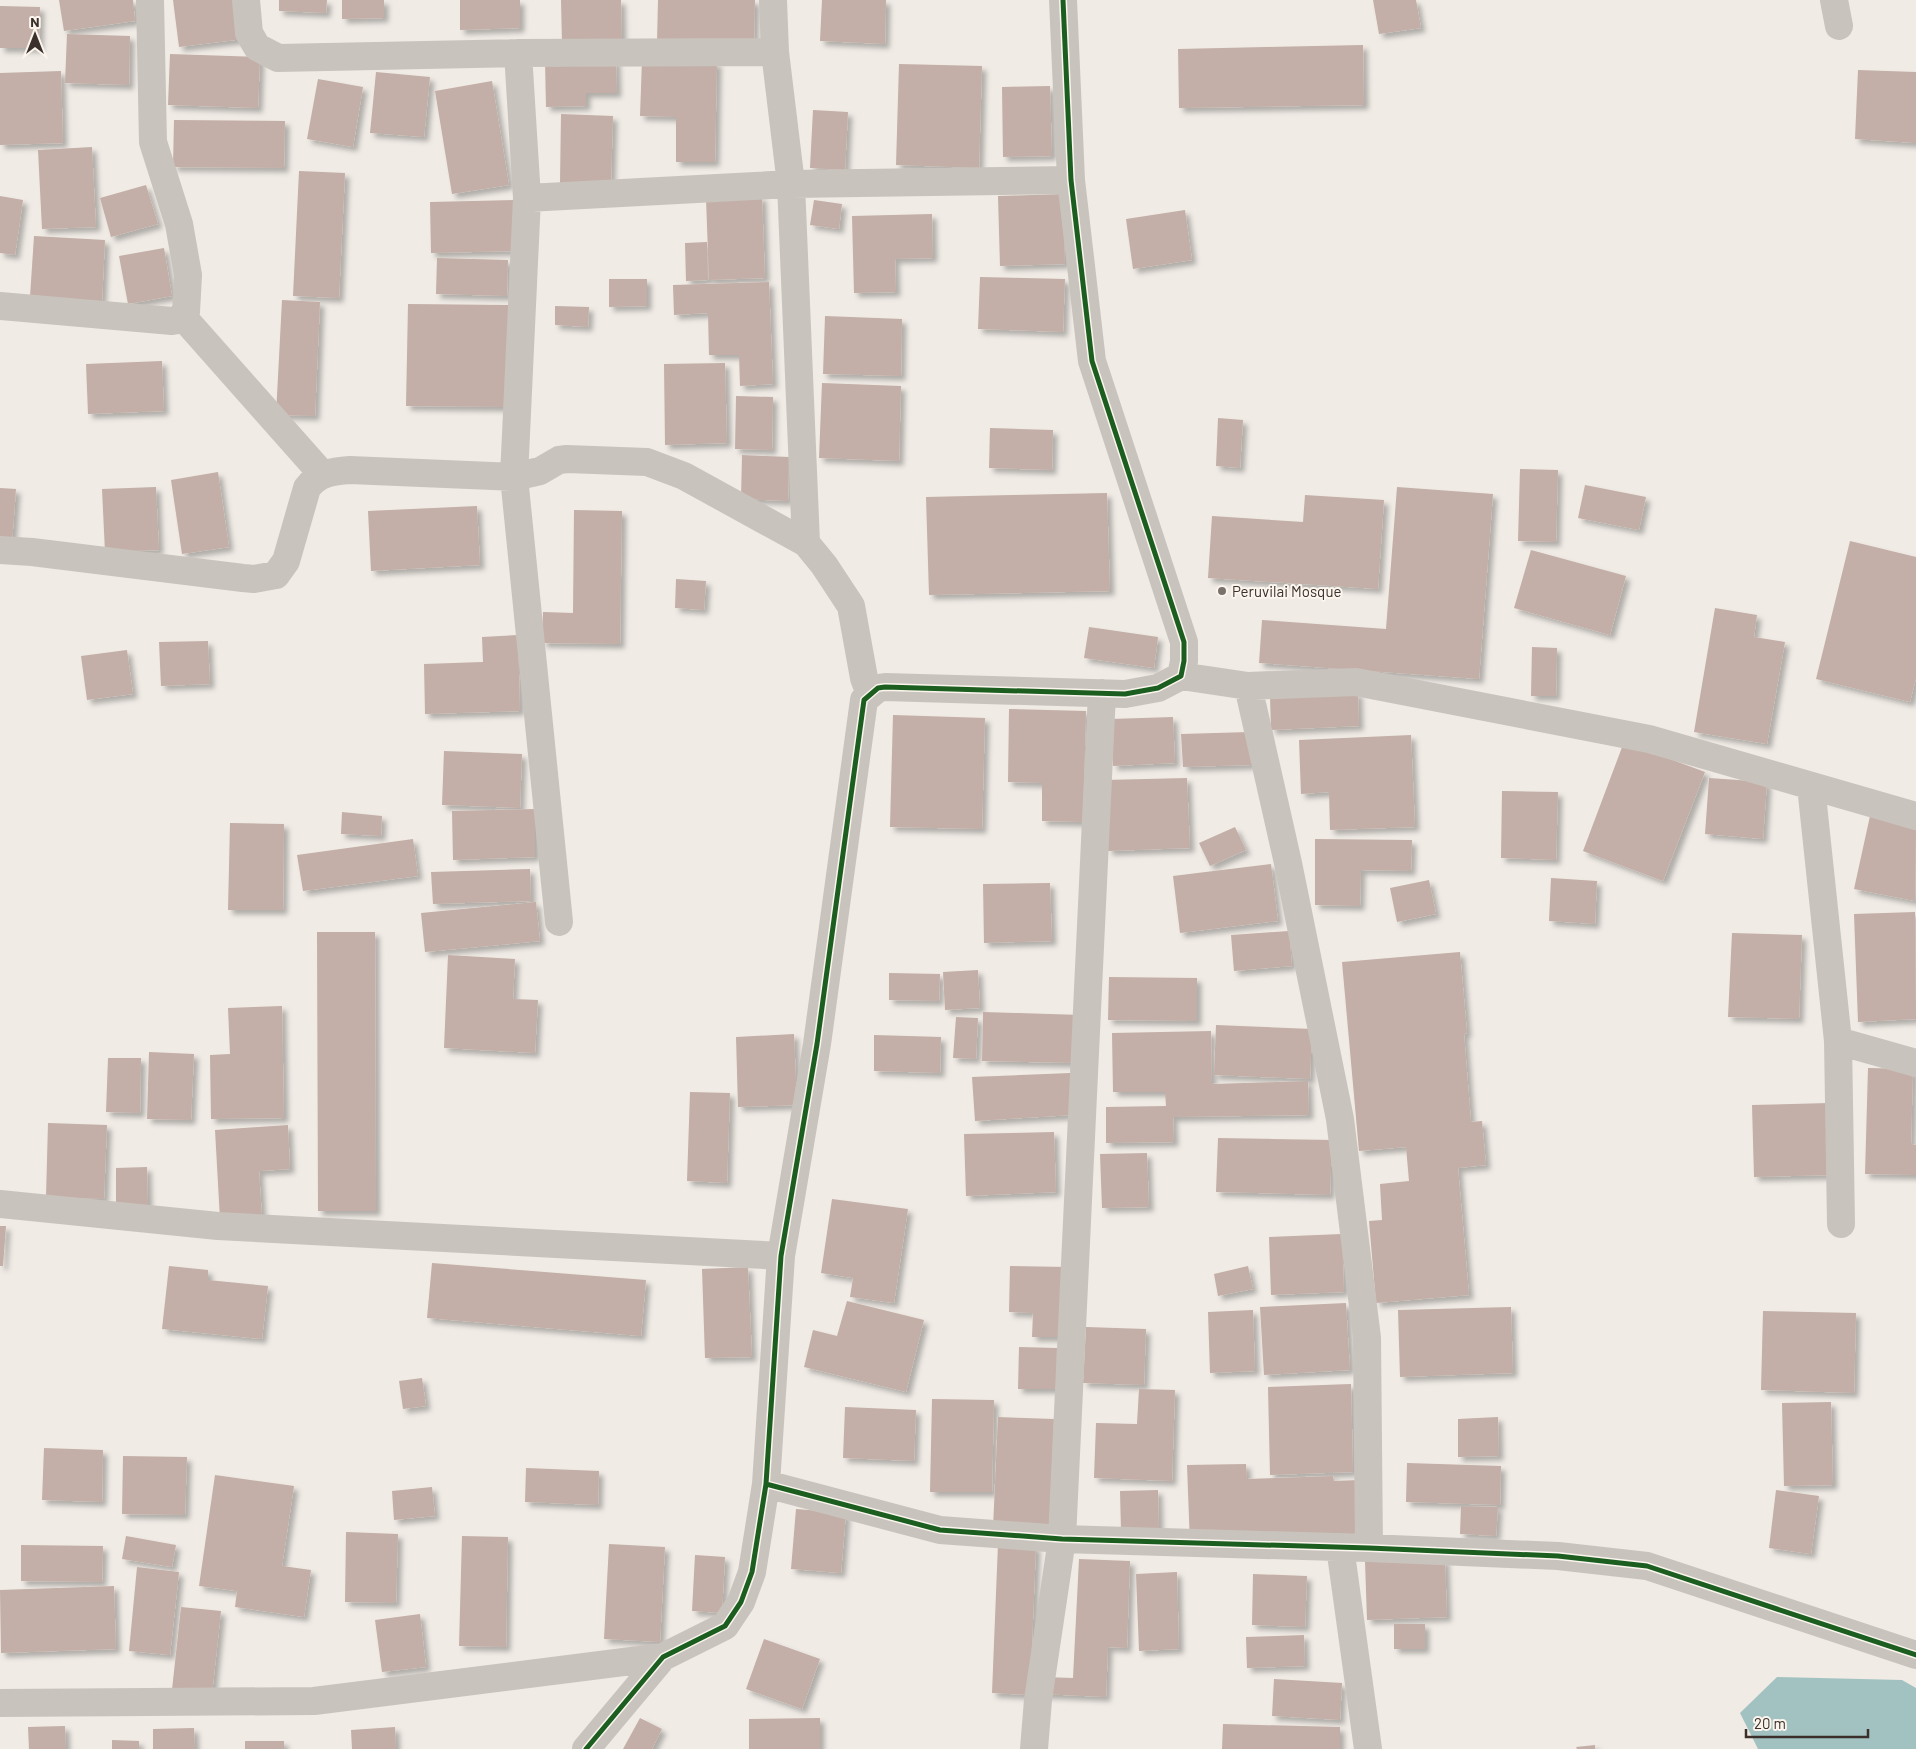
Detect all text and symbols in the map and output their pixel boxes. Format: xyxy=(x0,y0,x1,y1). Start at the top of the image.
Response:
north arrow xyxy=(10,10,60,60)
text: N xyxy=(30,13,40,30)
place label: Peruvilai Mosque xyxy=(1232,582,1341,600)
marker: Peruvilai Mosque xyxy=(1216,585,1228,597)
scale bar xyxy=(1746,1706,1868,1738)
text: 20 m xyxy=(1754,1714,1786,1732)

